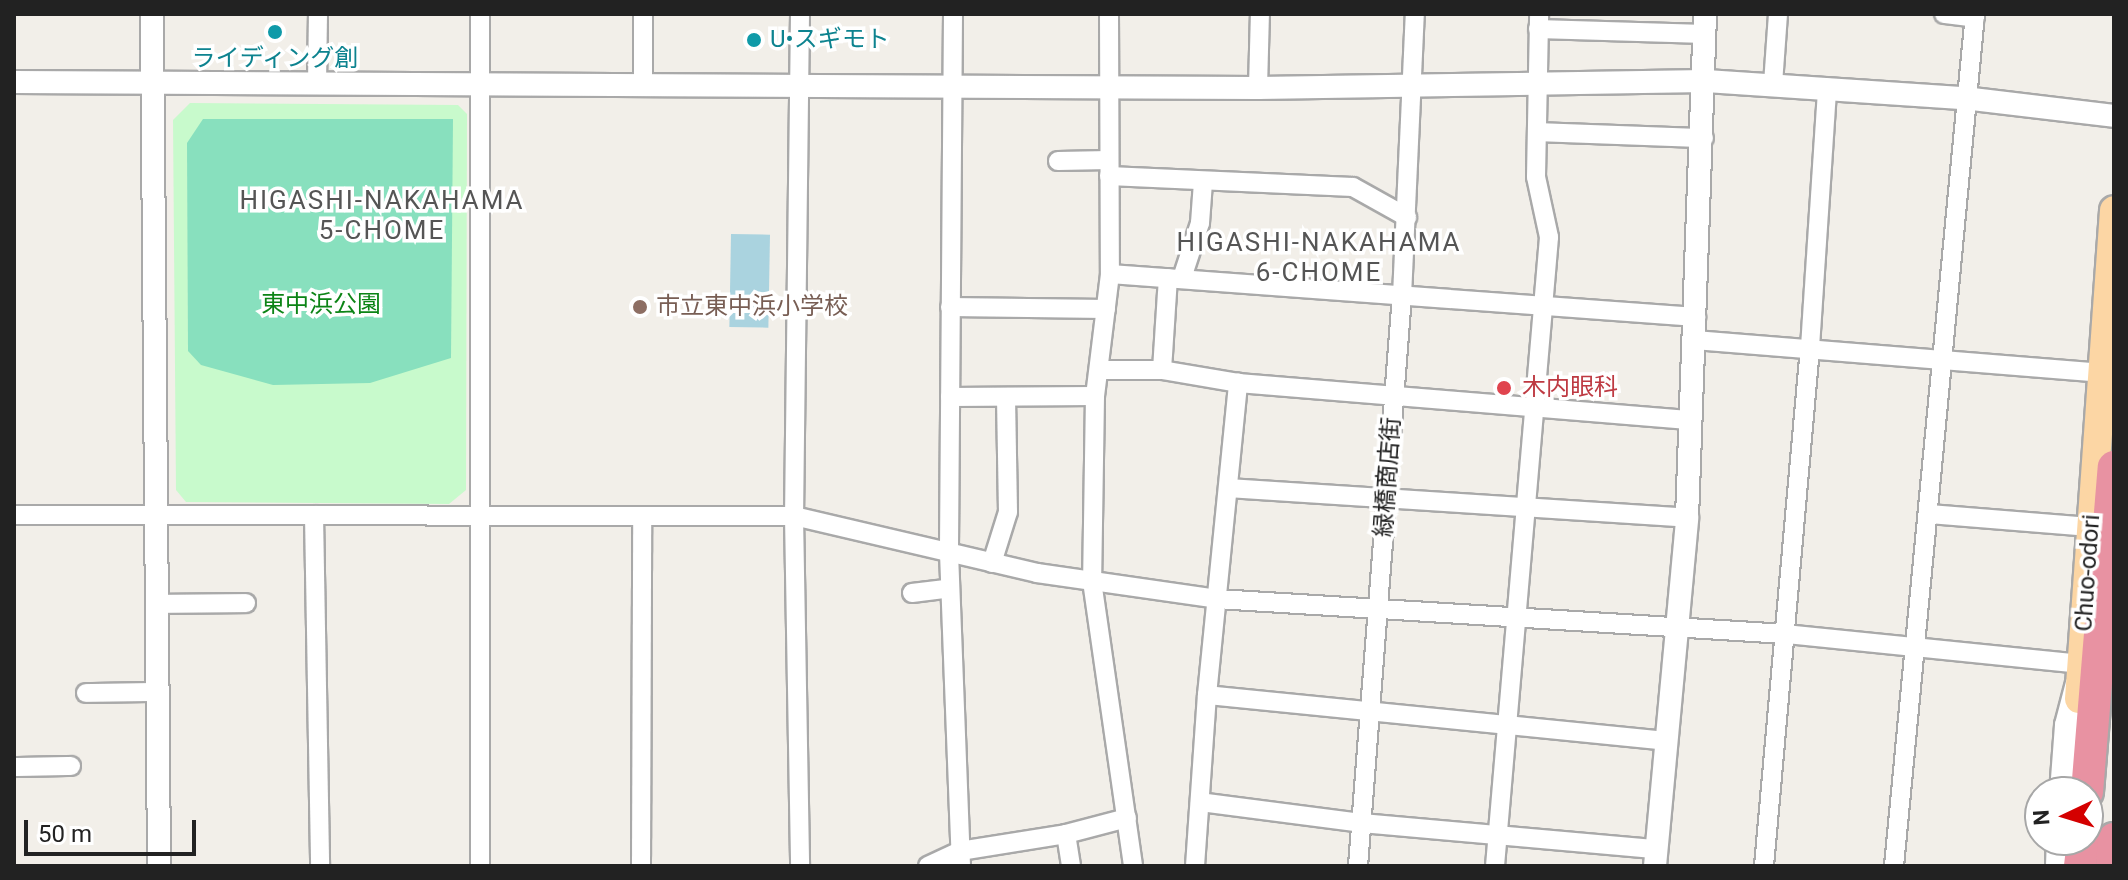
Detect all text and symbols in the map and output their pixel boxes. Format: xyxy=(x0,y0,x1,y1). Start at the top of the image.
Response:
marker: ライディング創 xyxy=(266,23,284,41)
place label: U•スギモト xyxy=(770,26,890,54)
marker: U•スギモト xyxy=(745,31,763,49)
place label: ライディング創 xyxy=(191,45,359,73)
district label: HIGASHI-NAKAHAMA 5-CHOME xyxy=(239,185,525,246)
district label: HIGASHI-NAKAHAMA 6-CHOME xyxy=(1176,227,1462,288)
park label: 東中浜公園 xyxy=(261,291,381,319)
place label: 市立東中浜小学校 xyxy=(656,293,848,321)
marker: 市立東中浜小学校 xyxy=(631,298,649,316)
place label: 木内眼科 xyxy=(1522,374,1618,402)
marker: 木内眼科 xyxy=(1493,377,1515,399)
street label: 緑橋商店街 xyxy=(1369,416,1407,538)
street label: Chuo-odori xyxy=(2070,514,2106,632)
north arrow xyxy=(2024,776,2104,856)
scale bar xyxy=(28,804,200,854)
text: N xyxy=(2029,809,2055,826)
text: 50 m xyxy=(38,820,92,848)

